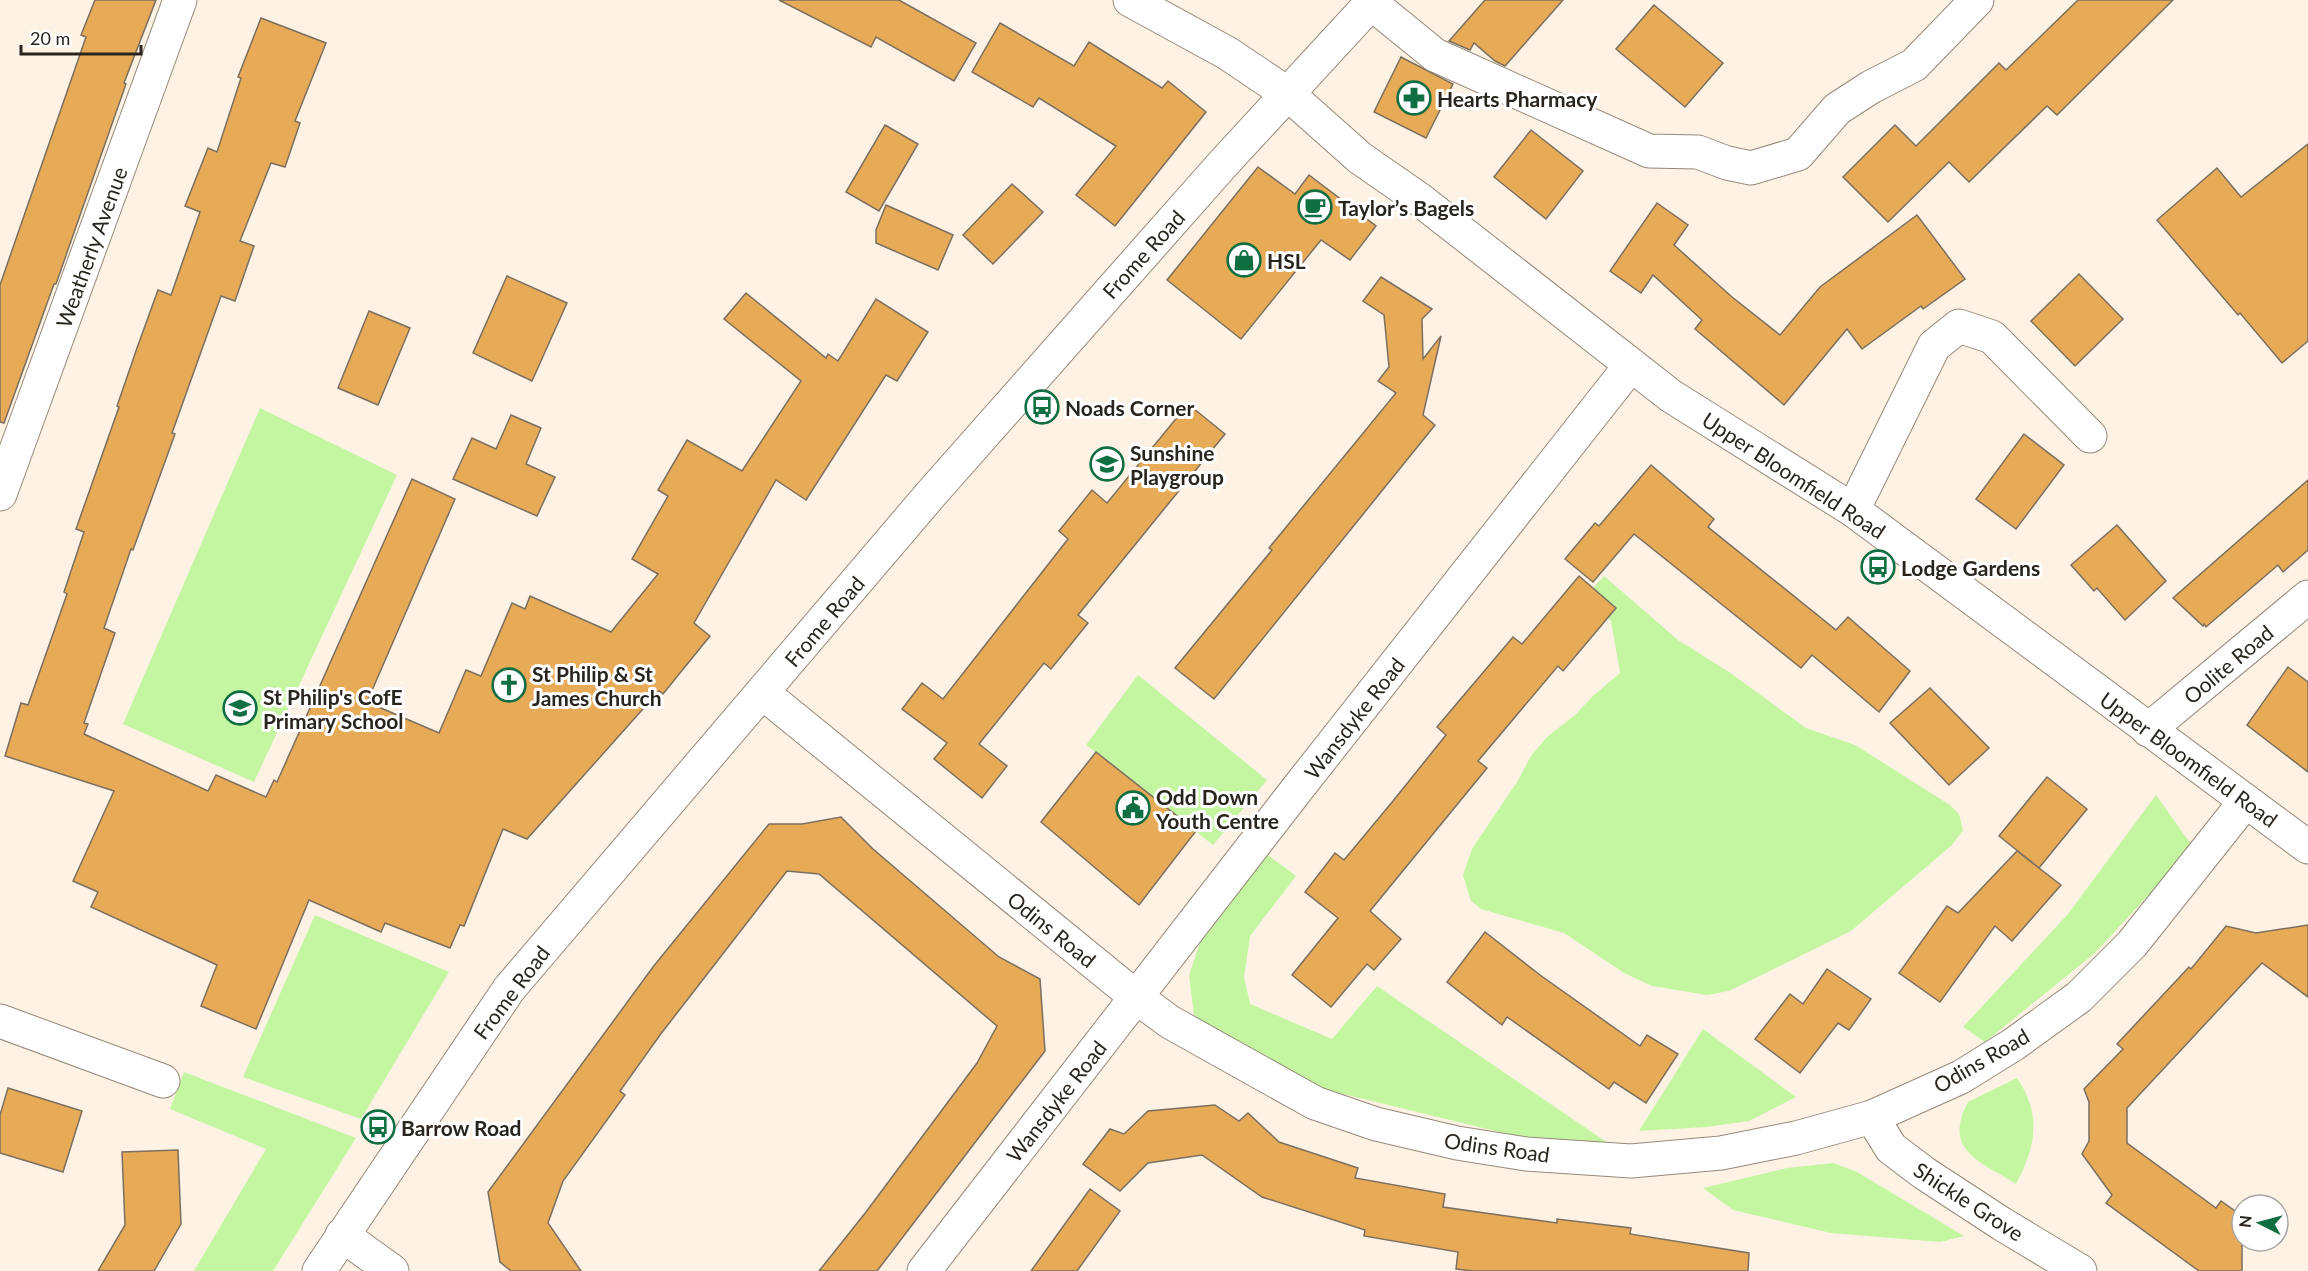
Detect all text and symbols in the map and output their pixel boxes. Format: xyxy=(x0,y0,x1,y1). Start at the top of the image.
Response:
scale bar xyxy=(21,18,141,56)
text: 20 m xyxy=(30,27,70,49)
pharmacy icon: Hearts Pharmacy xyxy=(1396,80,1432,116)
place label: Hearts Pharmacy xyxy=(1437,86,1598,111)
street label: Weatherly Avenue xyxy=(50,163,132,331)
cafe icon: Taylor’s Bagels xyxy=(1297,189,1333,225)
place label: Taylor’s Bagels xyxy=(1338,195,1474,220)
street label: Frome Road xyxy=(1097,205,1189,303)
shop icon: HSL xyxy=(1226,242,1262,278)
place label: HSL xyxy=(1267,248,1306,273)
bus stop icon: Noads Corner xyxy=(1024,389,1060,425)
place label: Noads Corner xyxy=(1065,395,1194,420)
street label: Upper Bloomfield Road xyxy=(1698,406,1890,544)
place label: Sunshine Playgroup xyxy=(1130,440,1224,489)
school or university icon: Sunshine Playgroup xyxy=(1089,446,1125,482)
bus stop icon: Lodge Gardens xyxy=(1860,549,1896,585)
place label: Lodge Gardens xyxy=(1901,555,2040,580)
street label: Frome Road xyxy=(779,571,869,671)
street label: Oolite Road xyxy=(2178,619,2278,709)
street label: Wansdyke Road xyxy=(1299,652,1409,784)
place label: St Philip & St James Church xyxy=(532,661,662,710)
church icon: St Philip & St James Church xyxy=(491,667,527,703)
place label: St Philip's CofE Primary School xyxy=(263,684,404,733)
street label: Upper Bloomfield Road xyxy=(2095,686,2283,832)
school or university icon: St Philip's CofE Primary School xyxy=(222,690,258,726)
place label: Odd Down Youth Centre xyxy=(1155,784,1279,833)
public building icon: Odd Down Youth Centre xyxy=(1115,790,1151,826)
street label: Odins Road xyxy=(1003,886,1101,972)
street label: Frome Road xyxy=(468,940,554,1044)
street label: Odins Road xyxy=(1929,1023,2033,1097)
street label: Wansdyke Road xyxy=(1001,1035,1111,1167)
bus stop icon: Barrow Road xyxy=(360,1109,396,1145)
place label: Barrow Road xyxy=(401,1115,522,1140)
street label: Odins Road xyxy=(1443,1127,1551,1167)
street label: Shickle Grove xyxy=(1909,1156,2029,1246)
north arrow xyxy=(2230,1193,2290,1253)
text: N xyxy=(2234,1214,2255,1229)

